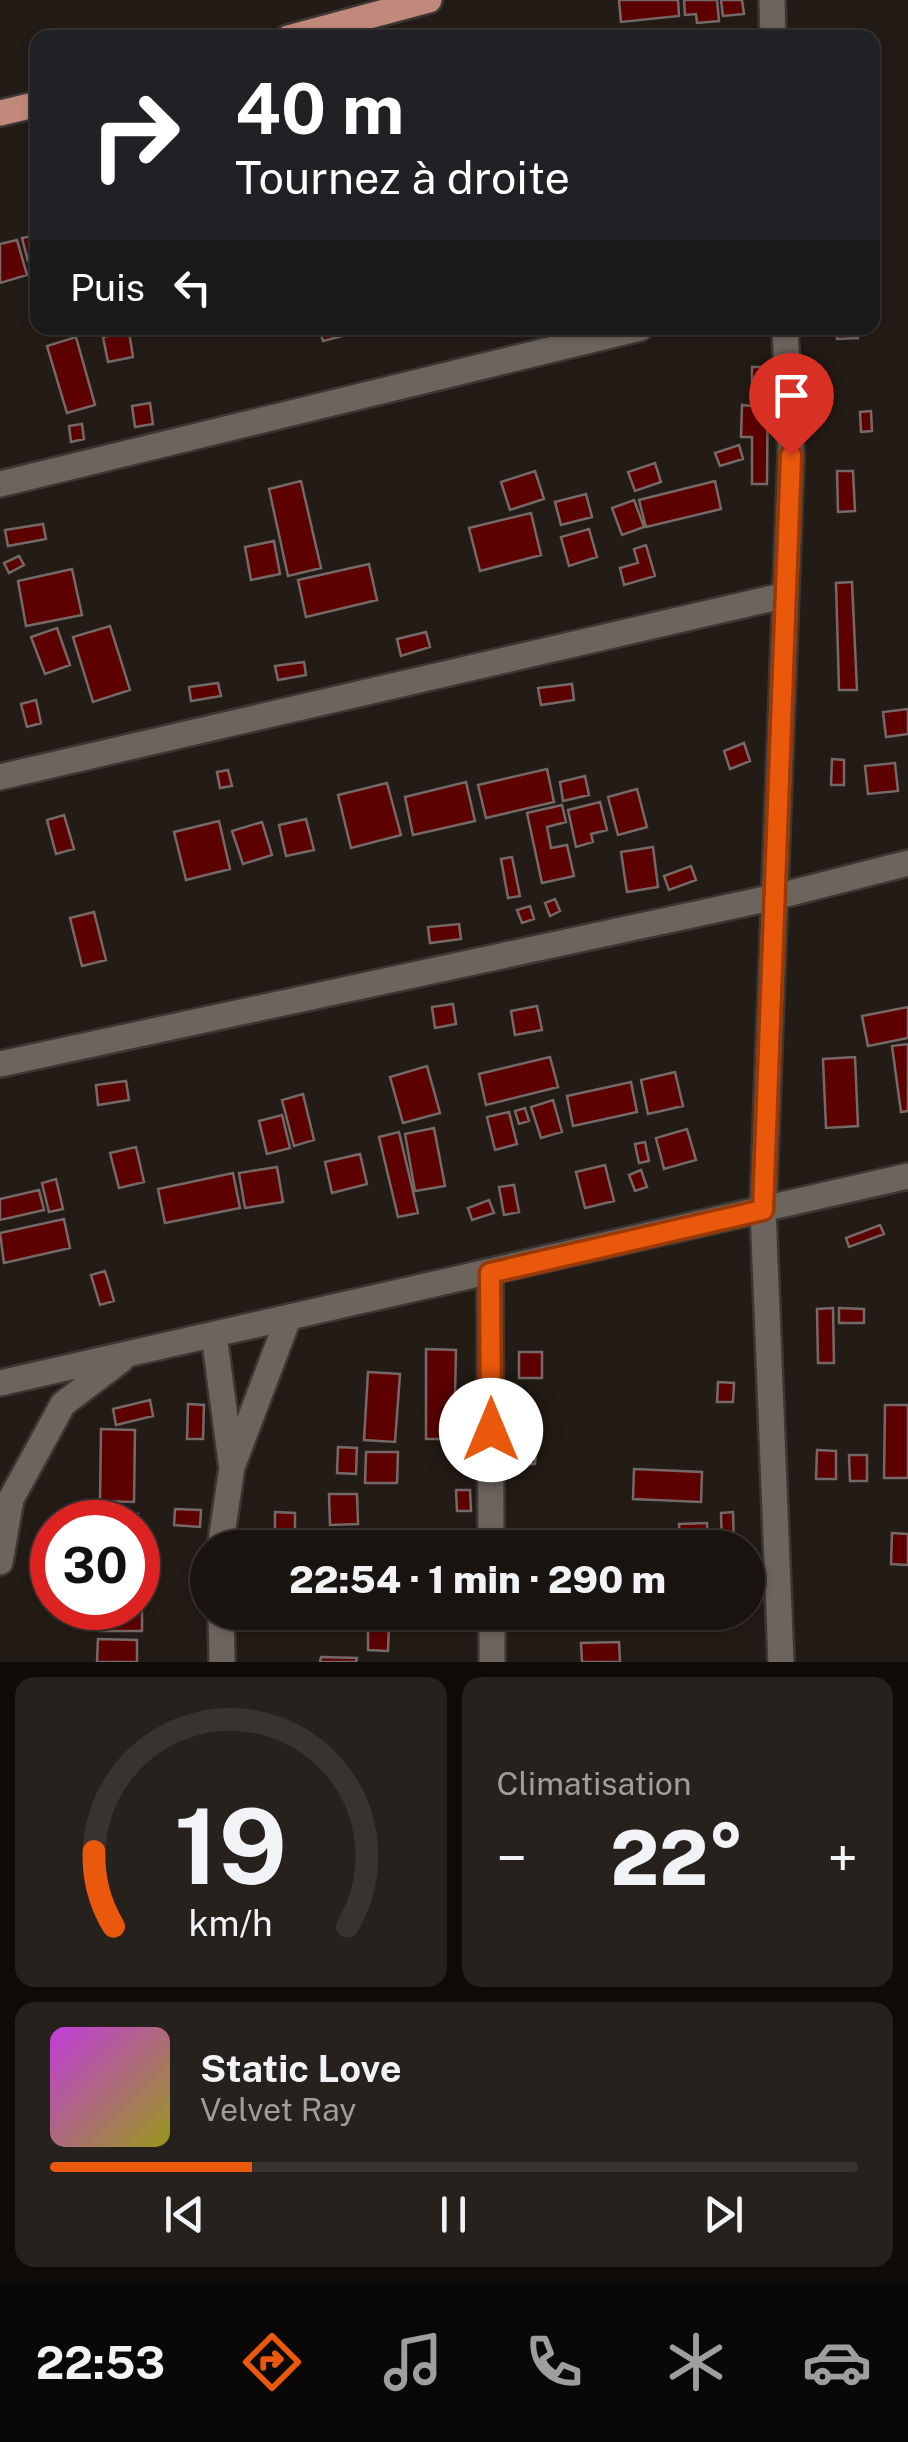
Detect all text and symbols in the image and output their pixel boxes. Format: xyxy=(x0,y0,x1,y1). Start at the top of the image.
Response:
text: 40 m xyxy=(235,67,405,150)
icon: right xyxy=(70,70,200,200)
text: Tournez à droite xyxy=(235,151,570,204)
icon: left xyxy=(165,260,220,315)
text: Puis xyxy=(70,265,145,310)
pin xyxy=(749,353,834,456)
icon: arrive xyxy=(764,368,819,423)
position arrow xyxy=(439,1378,543,1482)
speed limit sign: 30 xyxy=(30,1500,160,1630)
text: 22:54 · 1 min · 290 m xyxy=(289,1557,666,1602)
text: Climatisation xyxy=(497,1765,691,1802)
text: 19 xyxy=(174,1785,287,1907)
text: 22° xyxy=(610,1814,744,1902)
text: − xyxy=(497,1826,527,1890)
text: + xyxy=(828,1826,858,1890)
text: km/h xyxy=(189,1902,273,1944)
text: Static Love xyxy=(200,2046,402,2091)
text: Velvet Ray xyxy=(200,2091,356,2128)
icon: previous xyxy=(157,2187,212,2242)
icon: pause xyxy=(426,2187,481,2242)
icon: next xyxy=(696,2187,751,2242)
icon: directions xyxy=(237,2327,307,2397)
icon: music xyxy=(378,2327,448,2397)
icon: phone xyxy=(519,2327,589,2397)
icon: climate xyxy=(661,2327,731,2397)
icon: car xyxy=(802,2327,872,2397)
text: 22:53 xyxy=(36,2336,165,2389)

